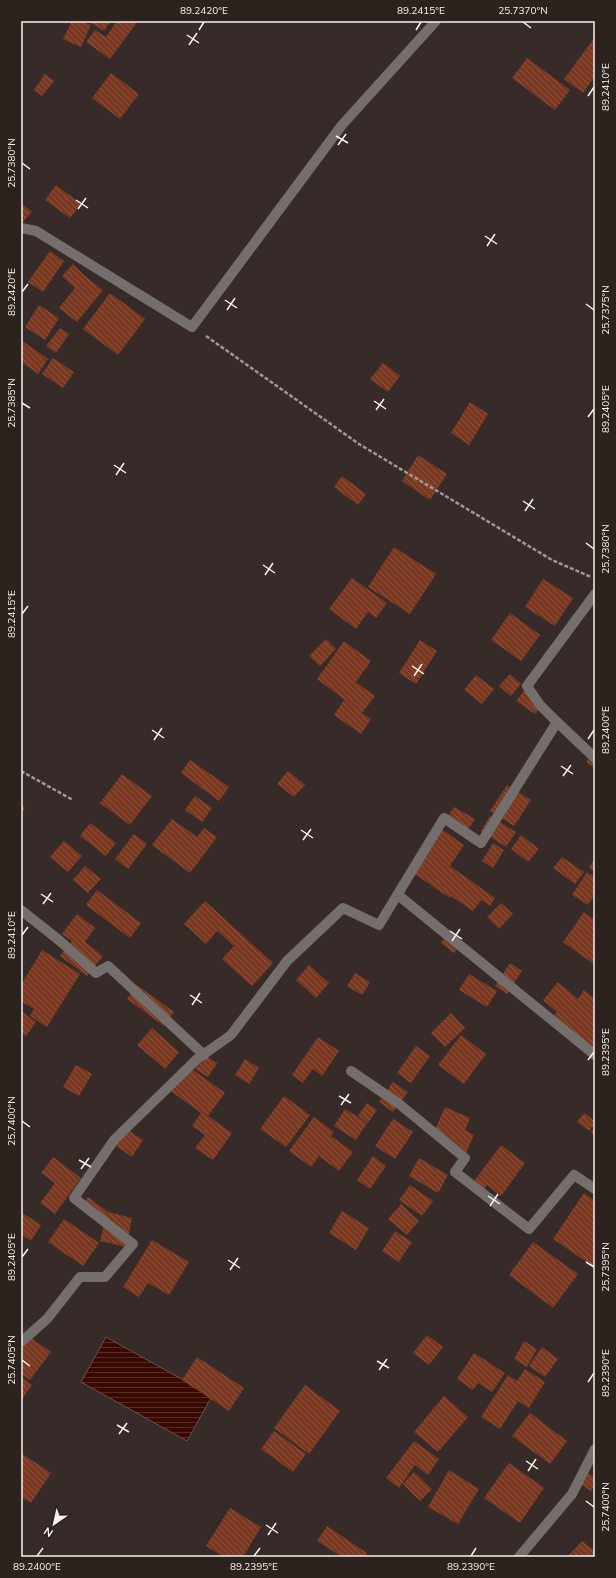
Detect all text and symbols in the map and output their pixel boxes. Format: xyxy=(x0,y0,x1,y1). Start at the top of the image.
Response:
text: 89.2420°E xyxy=(180,4,228,17)
text: 89.2415°E xyxy=(397,4,445,17)
text: 25.7370°N xyxy=(498,4,548,17)
text: 89.2410°E xyxy=(599,63,612,111)
text: 25.7380°N xyxy=(5,138,18,188)
text: 89.2420°E xyxy=(5,268,18,316)
text: 25.7375°N xyxy=(599,285,612,335)
text: 25.7385°N xyxy=(5,378,18,428)
text: 89.2405°E xyxy=(599,385,612,433)
text: 25.7380°N xyxy=(599,524,612,574)
text: 89.2415°E xyxy=(5,590,18,638)
text: 89.2400°E xyxy=(599,706,612,754)
text: 89.2410°E xyxy=(5,911,18,959)
text: 89.2395°E xyxy=(599,1028,612,1076)
text: 25.7400°N xyxy=(5,1096,18,1146)
text: 89.2405°E xyxy=(5,1233,18,1281)
text: 25.7395°N xyxy=(599,1242,612,1292)
text: 25.7405°N xyxy=(5,1335,18,1385)
text: 89.2390°E xyxy=(599,1349,612,1397)
text: 25.7400°N xyxy=(599,1482,612,1532)
north arrow xyxy=(34,1504,74,1544)
text: N xyxy=(41,1524,56,1540)
text: 89.2400°E xyxy=(13,1560,61,1573)
text: 89.2395°E xyxy=(230,1560,278,1573)
text: 89.2390°E xyxy=(447,1560,495,1573)

